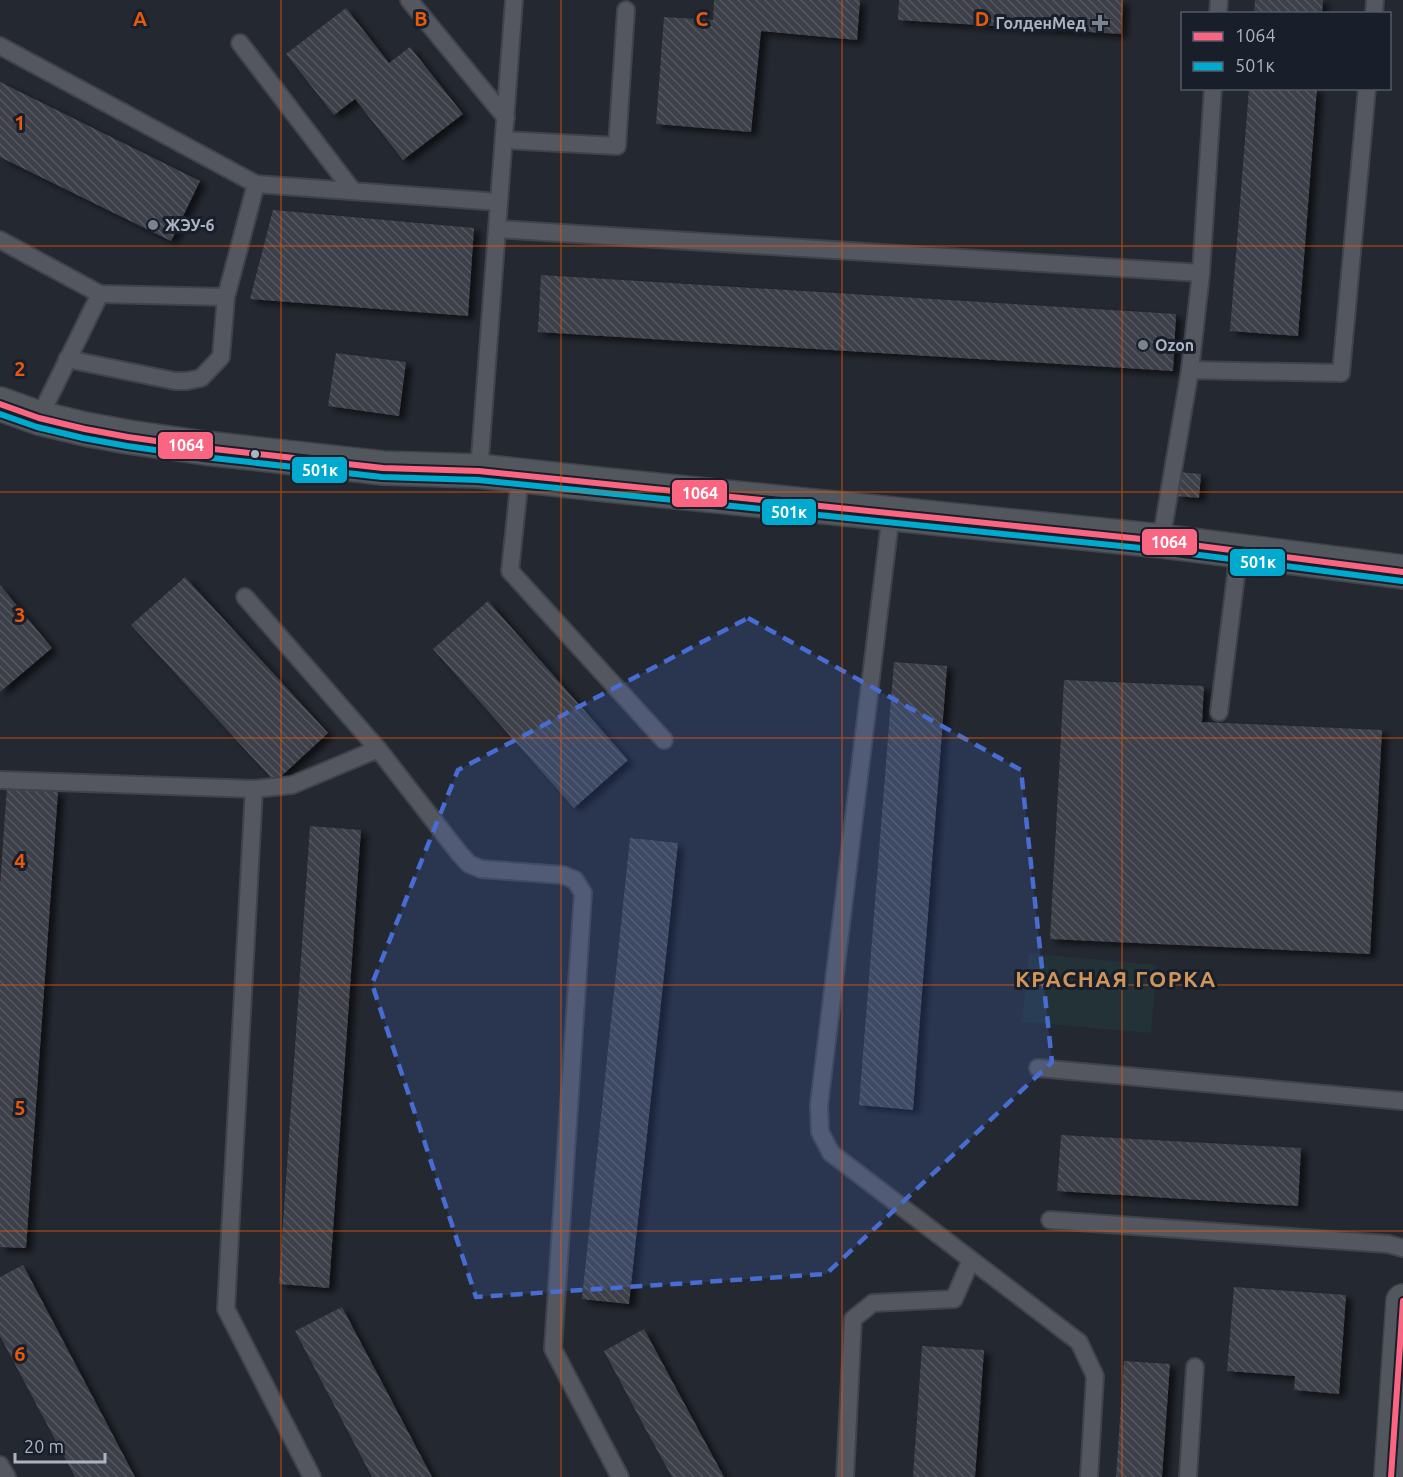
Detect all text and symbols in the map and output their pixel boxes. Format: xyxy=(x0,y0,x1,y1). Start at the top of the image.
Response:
text: A xyxy=(133,7,147,30)
text: B xyxy=(414,7,428,30)
text: C xyxy=(696,7,709,30)
text: D xyxy=(975,7,989,30)
legend xyxy=(1181,12,1391,90)
place label: ГолденМед xyxy=(996,14,1087,32)
marker: ГолденМед xyxy=(1091,14,1109,32)
text: 1064 xyxy=(1235,25,1276,45)
text: 501к xyxy=(1235,55,1275,75)
text: 1 xyxy=(14,111,26,134)
place label: ЖЭУ-6 xyxy=(165,216,215,234)
marker: ЖЭУ-6 xyxy=(146,218,160,232)
place label: Ozon xyxy=(1155,336,1194,354)
marker: Ozon xyxy=(1136,338,1150,352)
text: 2 xyxy=(14,357,26,380)
line badge: 1064 xyxy=(157,431,214,460)
text: 1064 xyxy=(168,436,204,454)
unlabelled marker xyxy=(249,448,261,460)
line badge: 501к xyxy=(291,456,348,484)
text: 501к xyxy=(302,461,338,479)
line badge: 1064 xyxy=(671,479,728,508)
text: 1064 xyxy=(682,484,718,502)
line badge: 501к xyxy=(761,498,817,526)
text: 501к xyxy=(771,503,807,521)
line badge: 1064 xyxy=(1141,528,1198,556)
text: 1064 xyxy=(1151,533,1187,551)
line badge: 501к xyxy=(1229,548,1286,577)
text: 501к xyxy=(1240,553,1276,571)
text: 3 xyxy=(14,603,26,626)
text: 4 xyxy=(14,849,26,872)
district label: КРАСНАЯ ГОРКА xyxy=(1015,966,1217,991)
text: 5 xyxy=(14,1096,26,1119)
text: 6 xyxy=(14,1342,26,1365)
scale bar xyxy=(15,1426,105,1464)
text: 20 m xyxy=(24,1436,64,1456)

